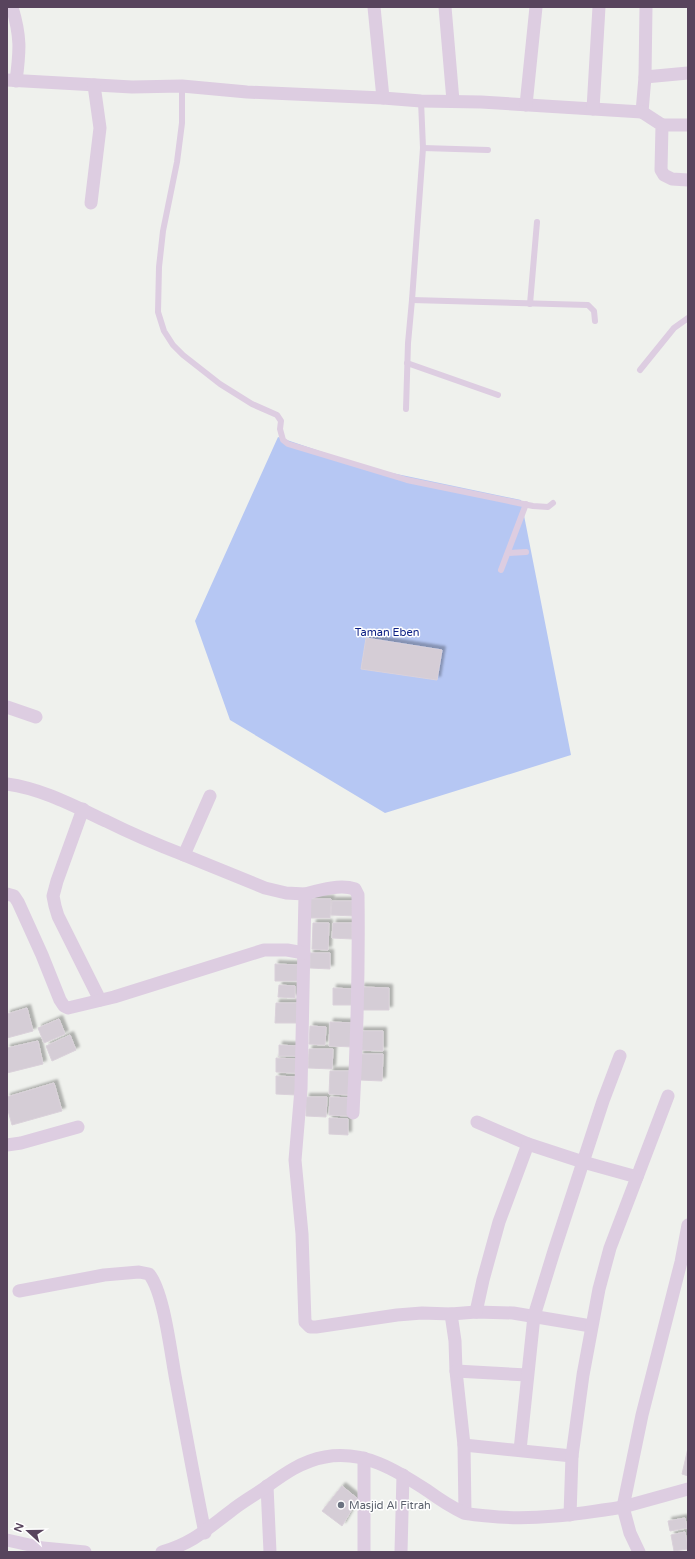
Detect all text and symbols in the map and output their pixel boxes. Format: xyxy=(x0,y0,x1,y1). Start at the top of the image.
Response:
park label: Taman Eben xyxy=(355,626,419,639)
place label: Masjid Al Fitrah xyxy=(349,1499,431,1512)
marker: Masjid Al Fitrah xyxy=(336,1500,346,1510)
north arrow xyxy=(8,1511,48,1551)
text: N xyxy=(11,1521,27,1534)

